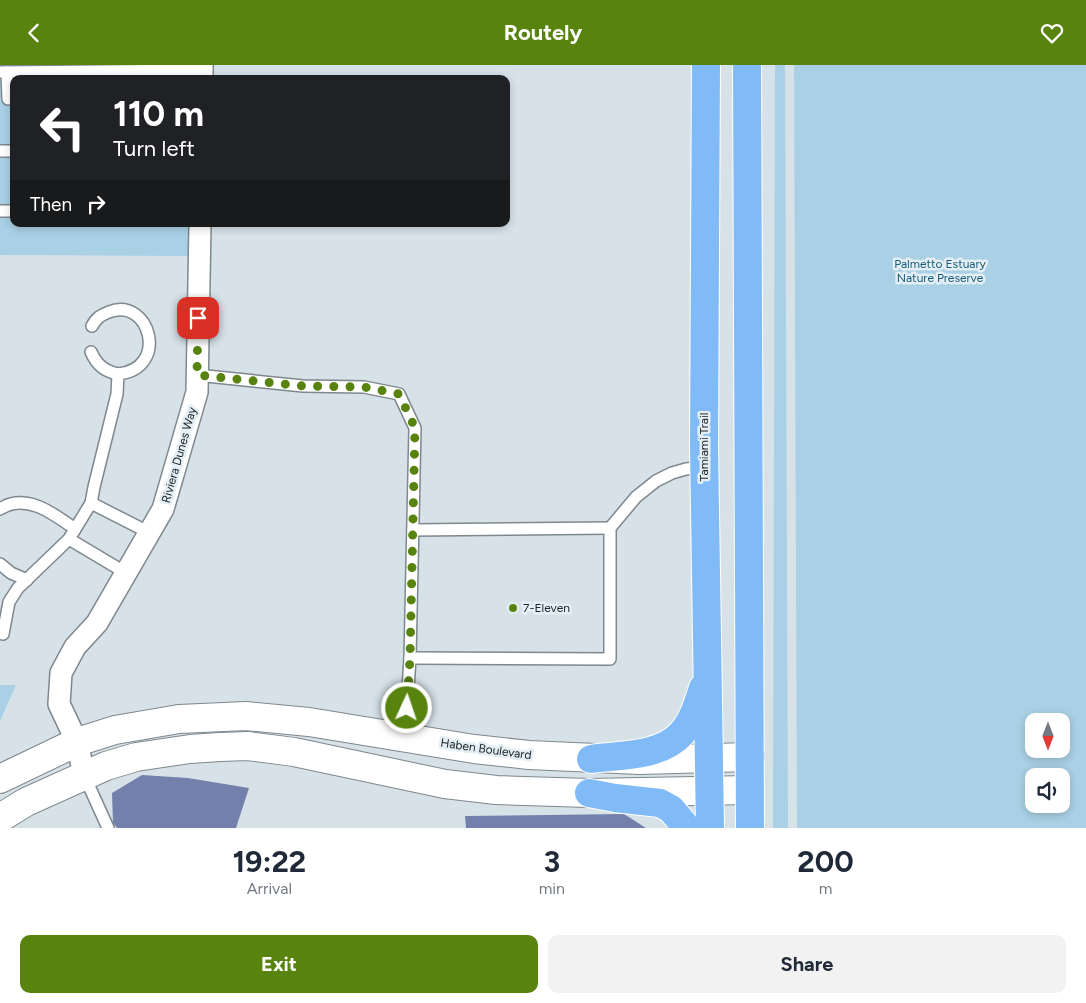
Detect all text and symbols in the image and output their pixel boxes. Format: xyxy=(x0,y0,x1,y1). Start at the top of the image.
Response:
icon: back xyxy=(20,19,48,47)
text: Routely xyxy=(504,19,582,46)
icon: heart xyxy=(1038,19,1066,47)
text: 110 m xyxy=(113,93,204,135)
icon: left xyxy=(30,95,95,160)
text: Turn left xyxy=(113,135,195,162)
icon: right xyxy=(82,190,110,218)
text: Then xyxy=(30,193,72,216)
park label: Palmetto Estuary Nature Preserve xyxy=(894,257,987,285)
pin xyxy=(177,297,219,339)
icon: arrive xyxy=(184,304,212,332)
street label: Riviera Dunes Way xyxy=(159,405,200,505)
street label: Tamiami Trail xyxy=(697,413,711,481)
place label: 7-Eleven xyxy=(523,601,570,615)
marker: 7-Eleven xyxy=(507,602,519,614)
position arrow xyxy=(380,681,432,733)
north arrow xyxy=(1025,713,1070,757)
map controls xyxy=(1025,713,1070,813)
street label: Haben Boulevard xyxy=(440,736,532,762)
button: sound xyxy=(1025,768,1070,813)
text: 19:22 xyxy=(232,843,306,880)
text: 3 xyxy=(543,843,560,880)
text: 200 xyxy=(797,843,854,880)
text: Arrival xyxy=(247,879,292,898)
text: min xyxy=(539,879,565,898)
text: m xyxy=(819,879,832,898)
button: Exit xyxy=(20,935,538,993)
button: Share xyxy=(548,935,1066,993)

